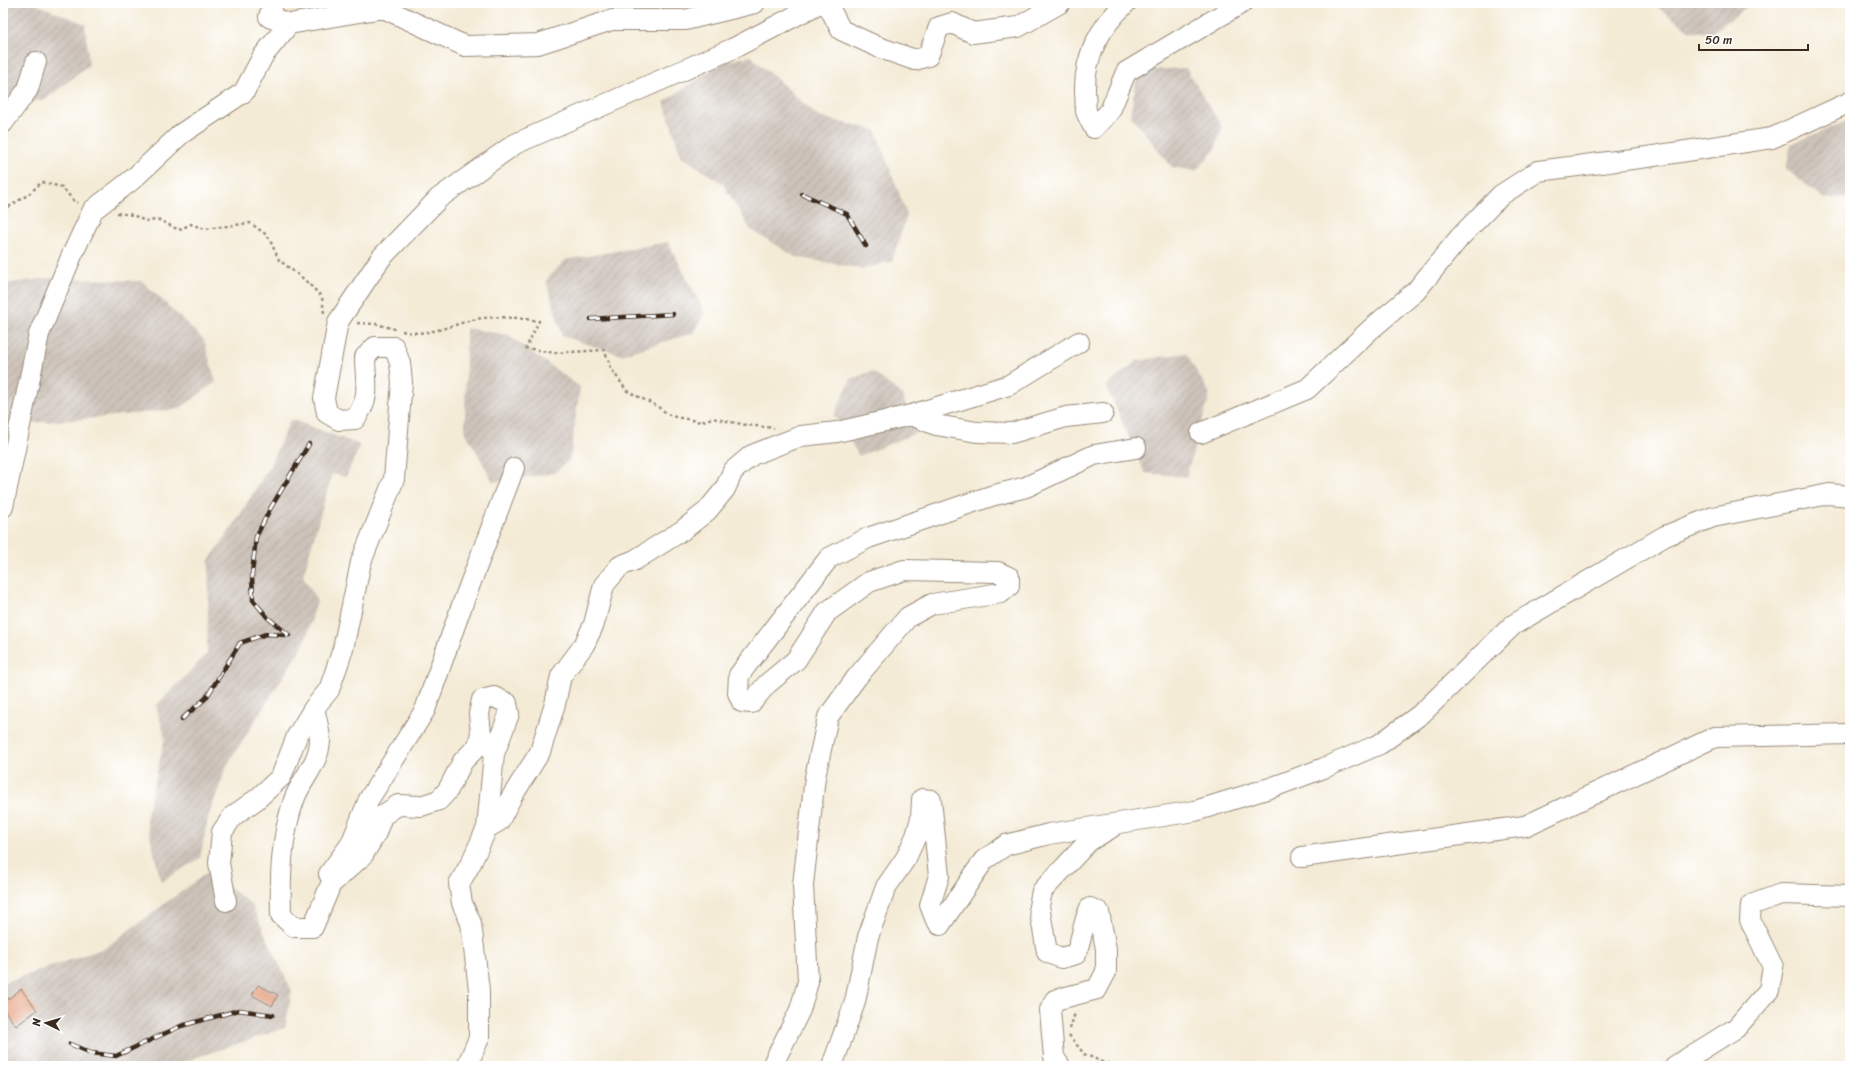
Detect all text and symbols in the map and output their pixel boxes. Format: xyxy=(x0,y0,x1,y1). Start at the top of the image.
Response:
scale bar xyxy=(1699,26,1808,52)
text: 50 m xyxy=(1705,29,1732,51)
north arrow xyxy=(26,1003,66,1043)
text: N xyxy=(27,1017,46,1028)

